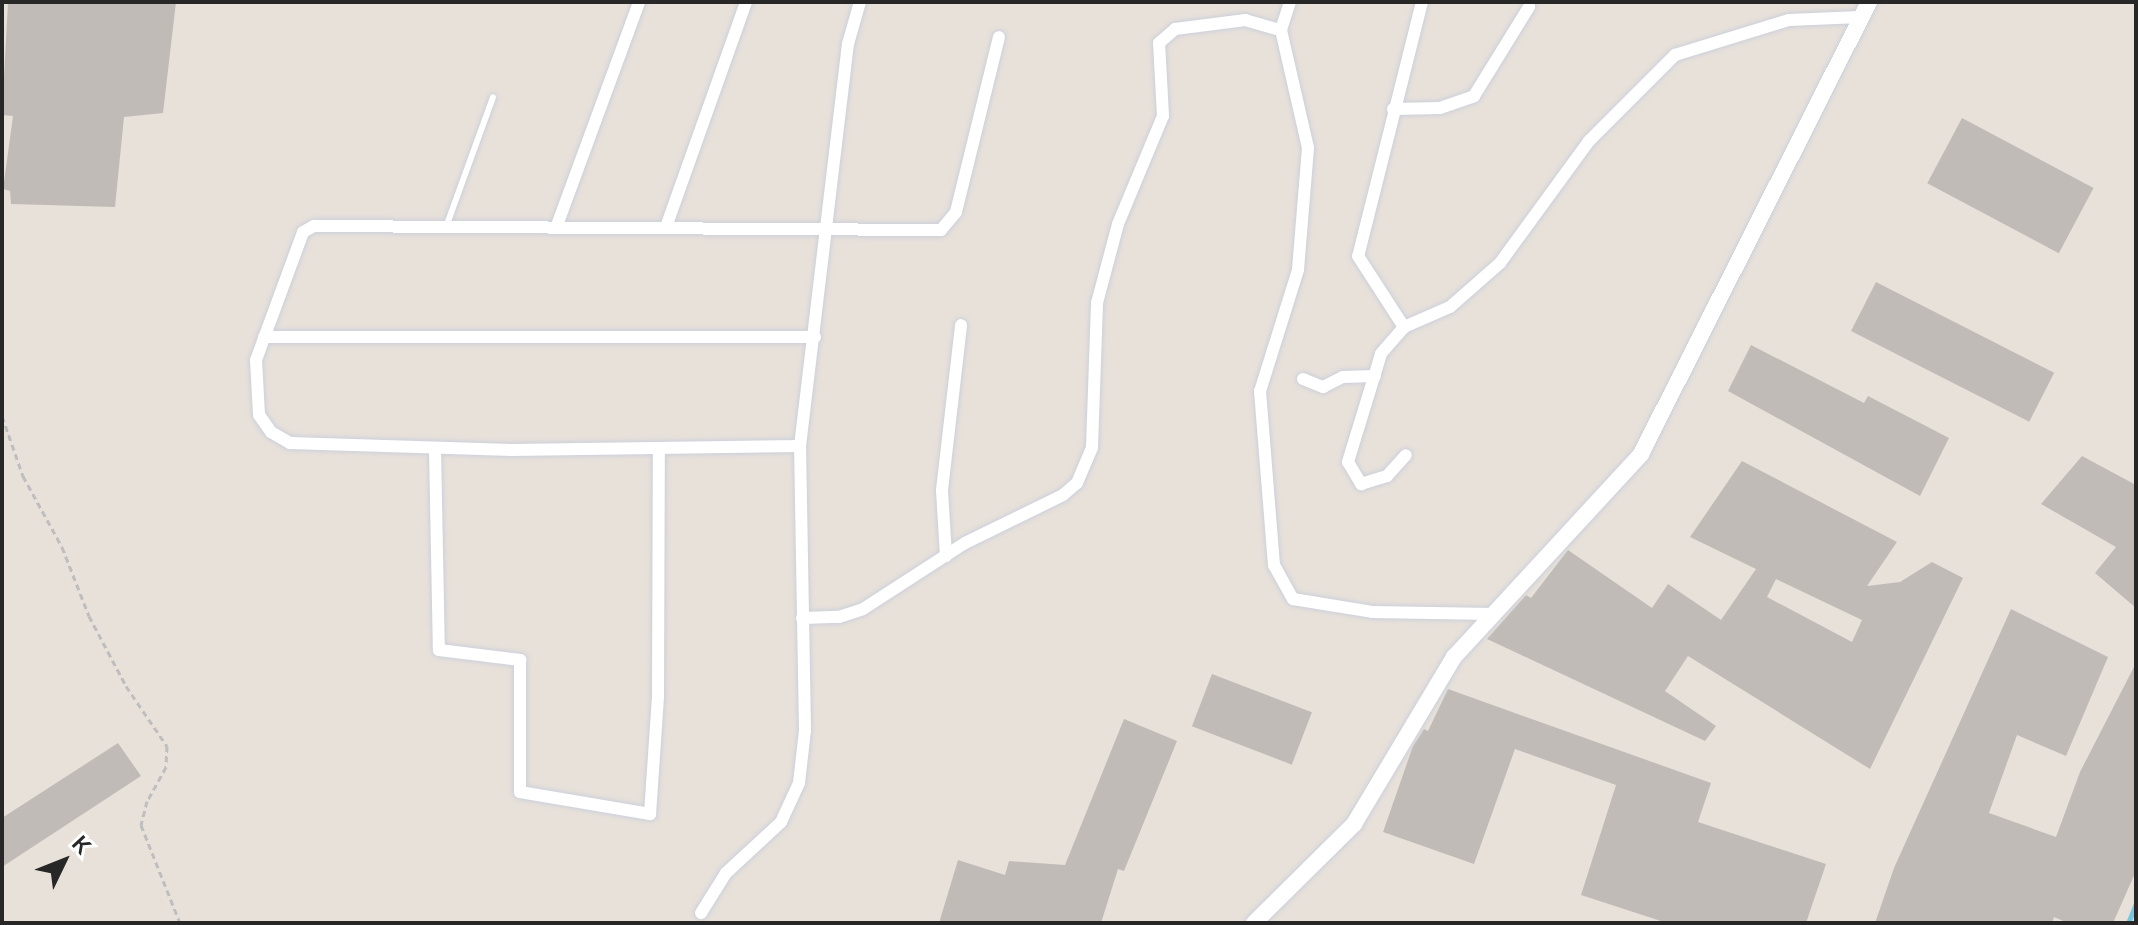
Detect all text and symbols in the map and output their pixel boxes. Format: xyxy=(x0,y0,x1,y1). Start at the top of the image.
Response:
north arrow xyxy=(24,821,104,901)
text: K xyxy=(67,830,97,859)

